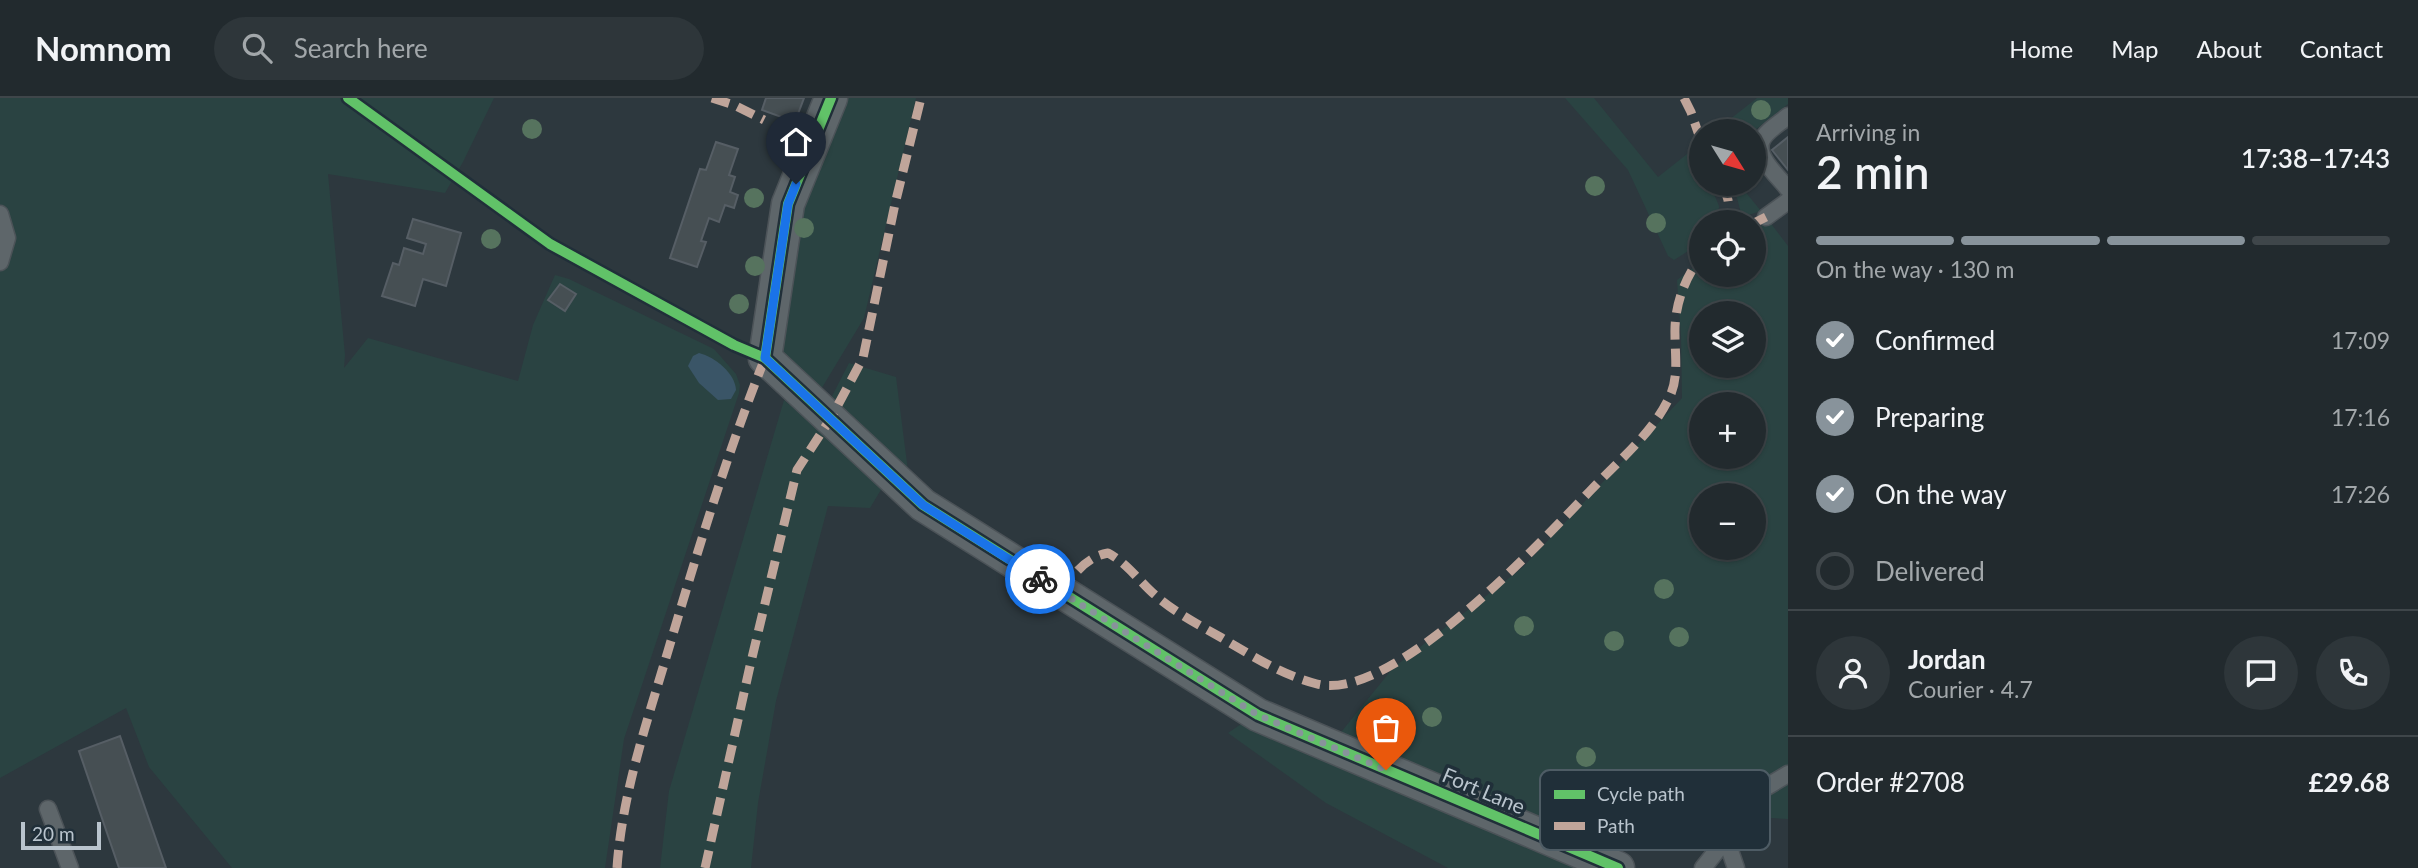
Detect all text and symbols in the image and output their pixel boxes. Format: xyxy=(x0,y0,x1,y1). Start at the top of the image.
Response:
search box xyxy=(214,17,704,80)
text: Nomnom xyxy=(35,28,172,68)
icon: search xyxy=(238,29,276,67)
text: Search here xyxy=(294,32,428,64)
text: Home xyxy=(2009,34,2073,63)
text: Map xyxy=(2111,34,2159,63)
text: About xyxy=(2197,34,2262,63)
text: Contact xyxy=(2300,34,2383,63)
pin xyxy=(766,112,826,184)
text: Arriving in xyxy=(1816,118,1920,146)
north arrow xyxy=(1689,119,1766,196)
map controls xyxy=(1689,119,1766,560)
icon: home xyxy=(777,123,815,161)
text: 17:38–17:43 xyxy=(2241,142,2390,174)
text: 2 min xyxy=(1816,144,1930,199)
button: locate xyxy=(1689,210,1766,287)
text: On the way · 130 m xyxy=(1816,255,2015,283)
button: layers xyxy=(1689,301,1766,378)
icon: check xyxy=(1816,321,1854,359)
text: Confirmed xyxy=(1875,324,1995,356)
text: 17:09 xyxy=(2331,326,2390,354)
button: + xyxy=(1689,392,1766,469)
icon: check xyxy=(1816,398,1854,436)
text: Preparing xyxy=(1875,401,1984,433)
text: 17:16 xyxy=(2331,403,2390,431)
icon: check xyxy=(1816,475,1854,513)
text: On the way xyxy=(1875,478,2007,510)
text: 17:26 xyxy=(2331,480,2390,508)
button: − xyxy=(1689,483,1766,560)
courier xyxy=(1005,544,1075,614)
text: Delivered xyxy=(1875,555,1985,587)
icon: bike xyxy=(1021,560,1059,598)
button: person xyxy=(1816,636,1890,710)
button: chat xyxy=(2224,636,2298,710)
button: phone xyxy=(2316,636,2390,710)
text: Jordan xyxy=(1908,643,1986,675)
text: Courier · 4.7 xyxy=(1908,675,2033,703)
pin xyxy=(1356,698,1416,770)
icon: bag xyxy=(1367,709,1405,747)
street label: Fort Lane xyxy=(1439,761,1529,819)
text: Order #2708 xyxy=(1816,766,1965,798)
text: £29.68 xyxy=(2308,766,2390,798)
legend xyxy=(1540,770,1770,850)
text: Cycle path xyxy=(1597,782,1685,805)
text: Path xyxy=(1597,814,1635,837)
scale bar xyxy=(21,819,102,851)
text: 20 m xyxy=(32,822,75,845)

